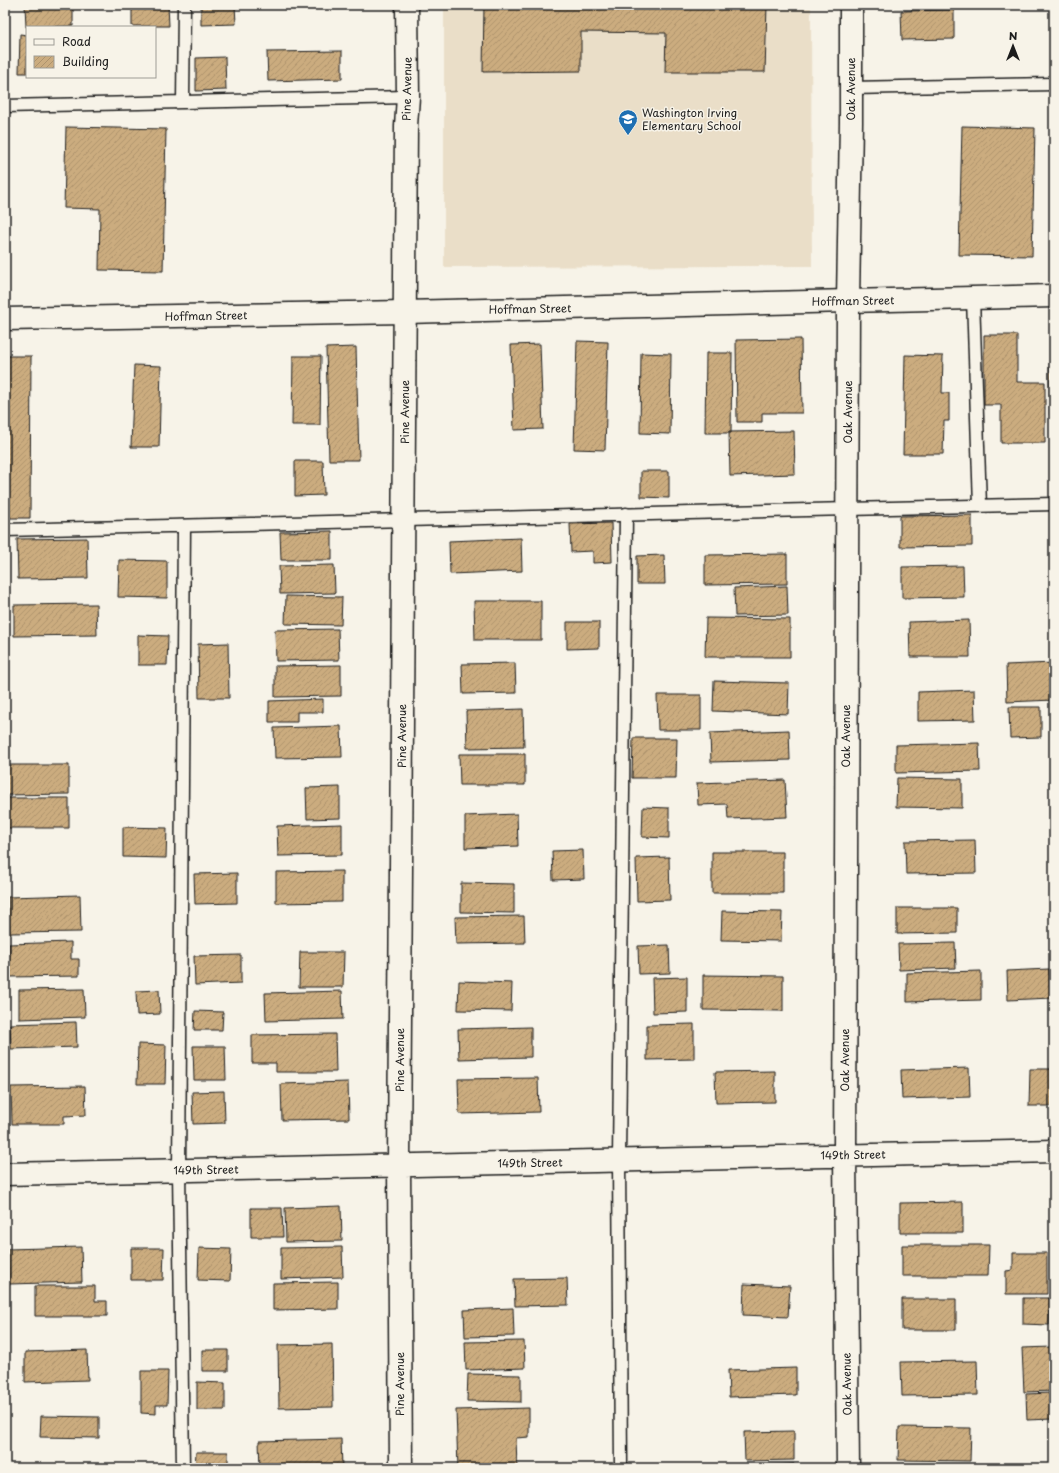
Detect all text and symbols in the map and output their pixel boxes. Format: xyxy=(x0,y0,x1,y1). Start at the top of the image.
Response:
legend xyxy=(26,26,156,78)
north arrow xyxy=(993,26,1033,66)
text: N xyxy=(1009,27,1018,44)
text: Road xyxy=(62,32,91,50)
text: Building xyxy=(62,52,109,70)
street label: Pine Avenue xyxy=(397,57,416,121)
street label: Oak Avenue xyxy=(842,57,859,121)
place label: Washington Irving Elementary School xyxy=(642,104,741,134)
school or university icon: Washington Irving Elementary School xyxy=(617,108,639,136)
street label: Hoffman Street xyxy=(812,291,894,310)
street label: Hoffman Street xyxy=(489,299,571,318)
street label: Hoffman Street xyxy=(165,306,247,325)
street label: Pine Avenue xyxy=(396,380,413,444)
street label: Oak Avenue xyxy=(839,380,856,444)
street label: Pine Avenue xyxy=(393,704,410,768)
street label: Oak Avenue xyxy=(837,704,854,768)
street label: Pine Avenue xyxy=(391,1028,408,1092)
street label: Oak Avenue xyxy=(836,1028,853,1092)
street label: 149th Street xyxy=(820,1145,886,1164)
street label: 149th Street xyxy=(497,1153,563,1172)
street label: 149th Street xyxy=(173,1160,239,1179)
street label: Pine Avenue xyxy=(391,1352,408,1416)
street label: Oak Avenue xyxy=(837,1352,856,1416)

